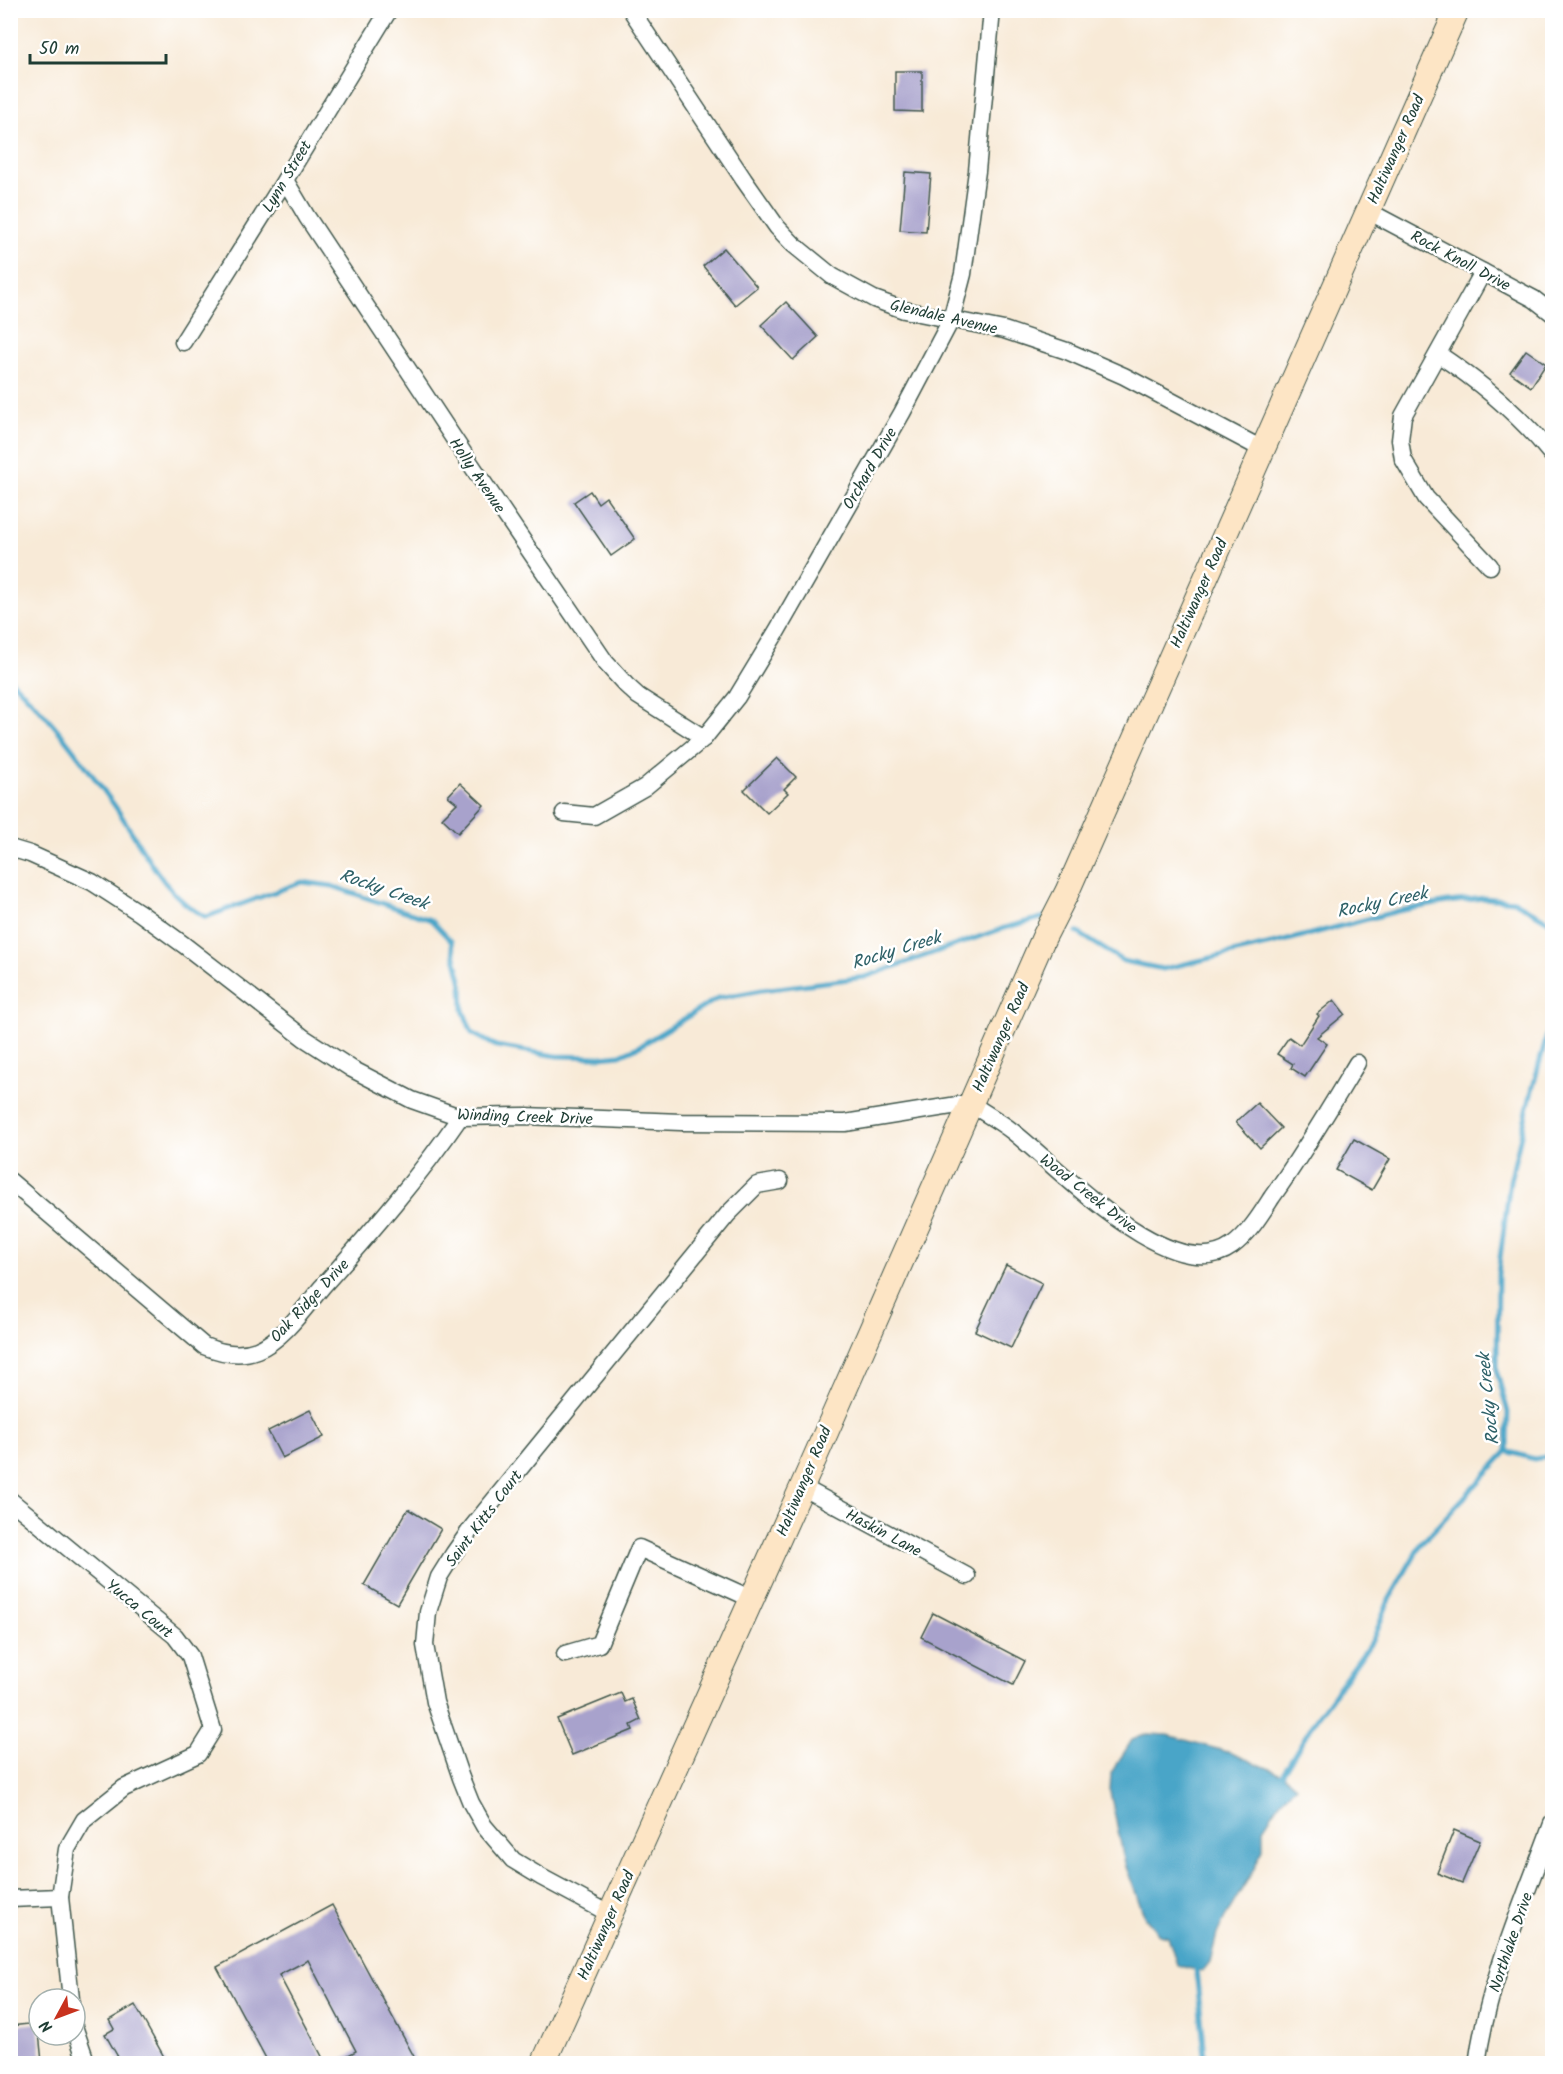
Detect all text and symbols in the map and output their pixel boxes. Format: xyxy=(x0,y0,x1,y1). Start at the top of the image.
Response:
scale bar xyxy=(30,27,166,65)
text: 50 m xyxy=(39,35,79,64)
street label: Haltiwanger Road xyxy=(1361,90,1432,208)
street label: Lynn Street xyxy=(256,135,319,218)
street label: Rock Knoll Drive xyxy=(1406,224,1515,298)
street label: Glendale Avenue xyxy=(887,293,1000,342)
street label: Orchard Drive xyxy=(837,423,904,515)
street label: Holly Avenue xyxy=(442,433,511,519)
street label: Haltiwanger Road xyxy=(1164,534,1235,652)
water label: Rocky Creek xyxy=(335,862,434,920)
water label: Rocky Creek xyxy=(1334,879,1433,927)
water label: Rocky Creek xyxy=(848,923,947,979)
street label: Haltiwanger Road xyxy=(966,978,1037,1096)
street label: Winding Creek Drive xyxy=(457,1103,593,1132)
street label: Wood Creek Drive xyxy=(1034,1148,1142,1240)
street label: Oak Ridge Drive xyxy=(264,1253,356,1349)
water label: Rocky Creek xyxy=(1470,1349,1509,1446)
street label: Haltiwanger Road xyxy=(770,1422,839,1541)
street label: Saint Kitts Court xyxy=(439,1464,530,1573)
street label: Haskin Lane xyxy=(841,1503,926,1564)
street label: Yucca Court xyxy=(100,1574,179,1645)
street label: Haltiwanger Road xyxy=(571,1866,642,1984)
street label: Northlake Drive xyxy=(1483,1889,1540,1996)
north arrow xyxy=(27,1987,87,2047)
text: N xyxy=(34,2014,60,2038)

